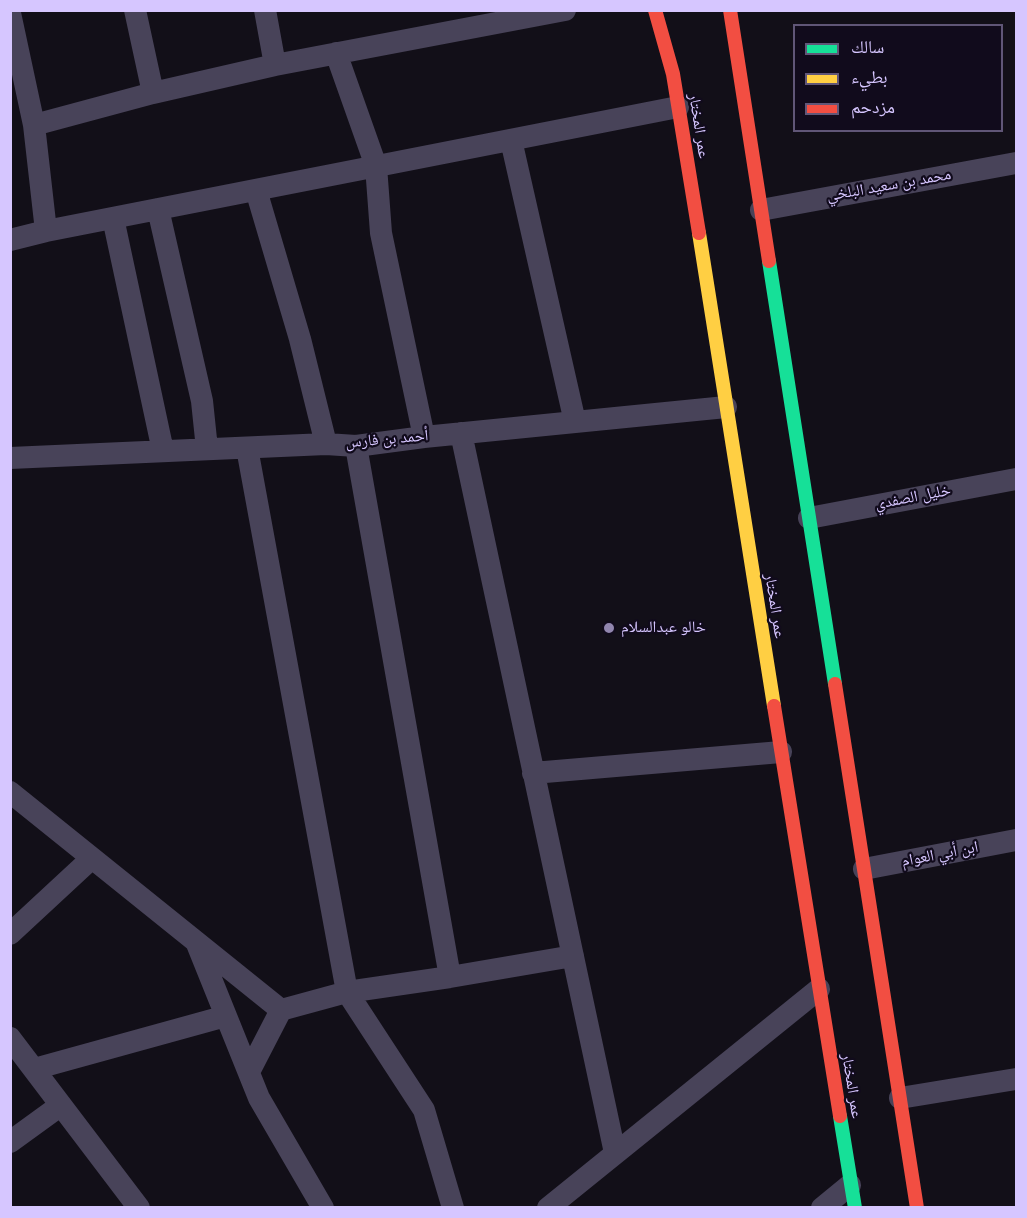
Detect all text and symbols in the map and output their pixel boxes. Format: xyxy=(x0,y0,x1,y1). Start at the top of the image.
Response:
legend xyxy=(793,24,1003,132)
text: سالك xyxy=(851,35,884,59)
text: بطيء xyxy=(851,65,888,89)
street label: عمر المختار xyxy=(683,92,713,160)
text: مزدحم xyxy=(851,95,895,119)
street label: محمد بن سعيد البلخي xyxy=(825,166,953,206)
street label: أحمد بن فارس xyxy=(345,427,429,453)
street label: خليل الصفدي xyxy=(874,481,952,515)
street label: عمر المختار xyxy=(759,572,789,640)
place label: خالو عبدالسلام xyxy=(621,618,706,638)
marker: خالو عبدالسلام xyxy=(602,621,616,635)
street label: ابن أبي العوام xyxy=(900,838,980,872)
street label: عمر المختار xyxy=(836,1052,866,1120)

